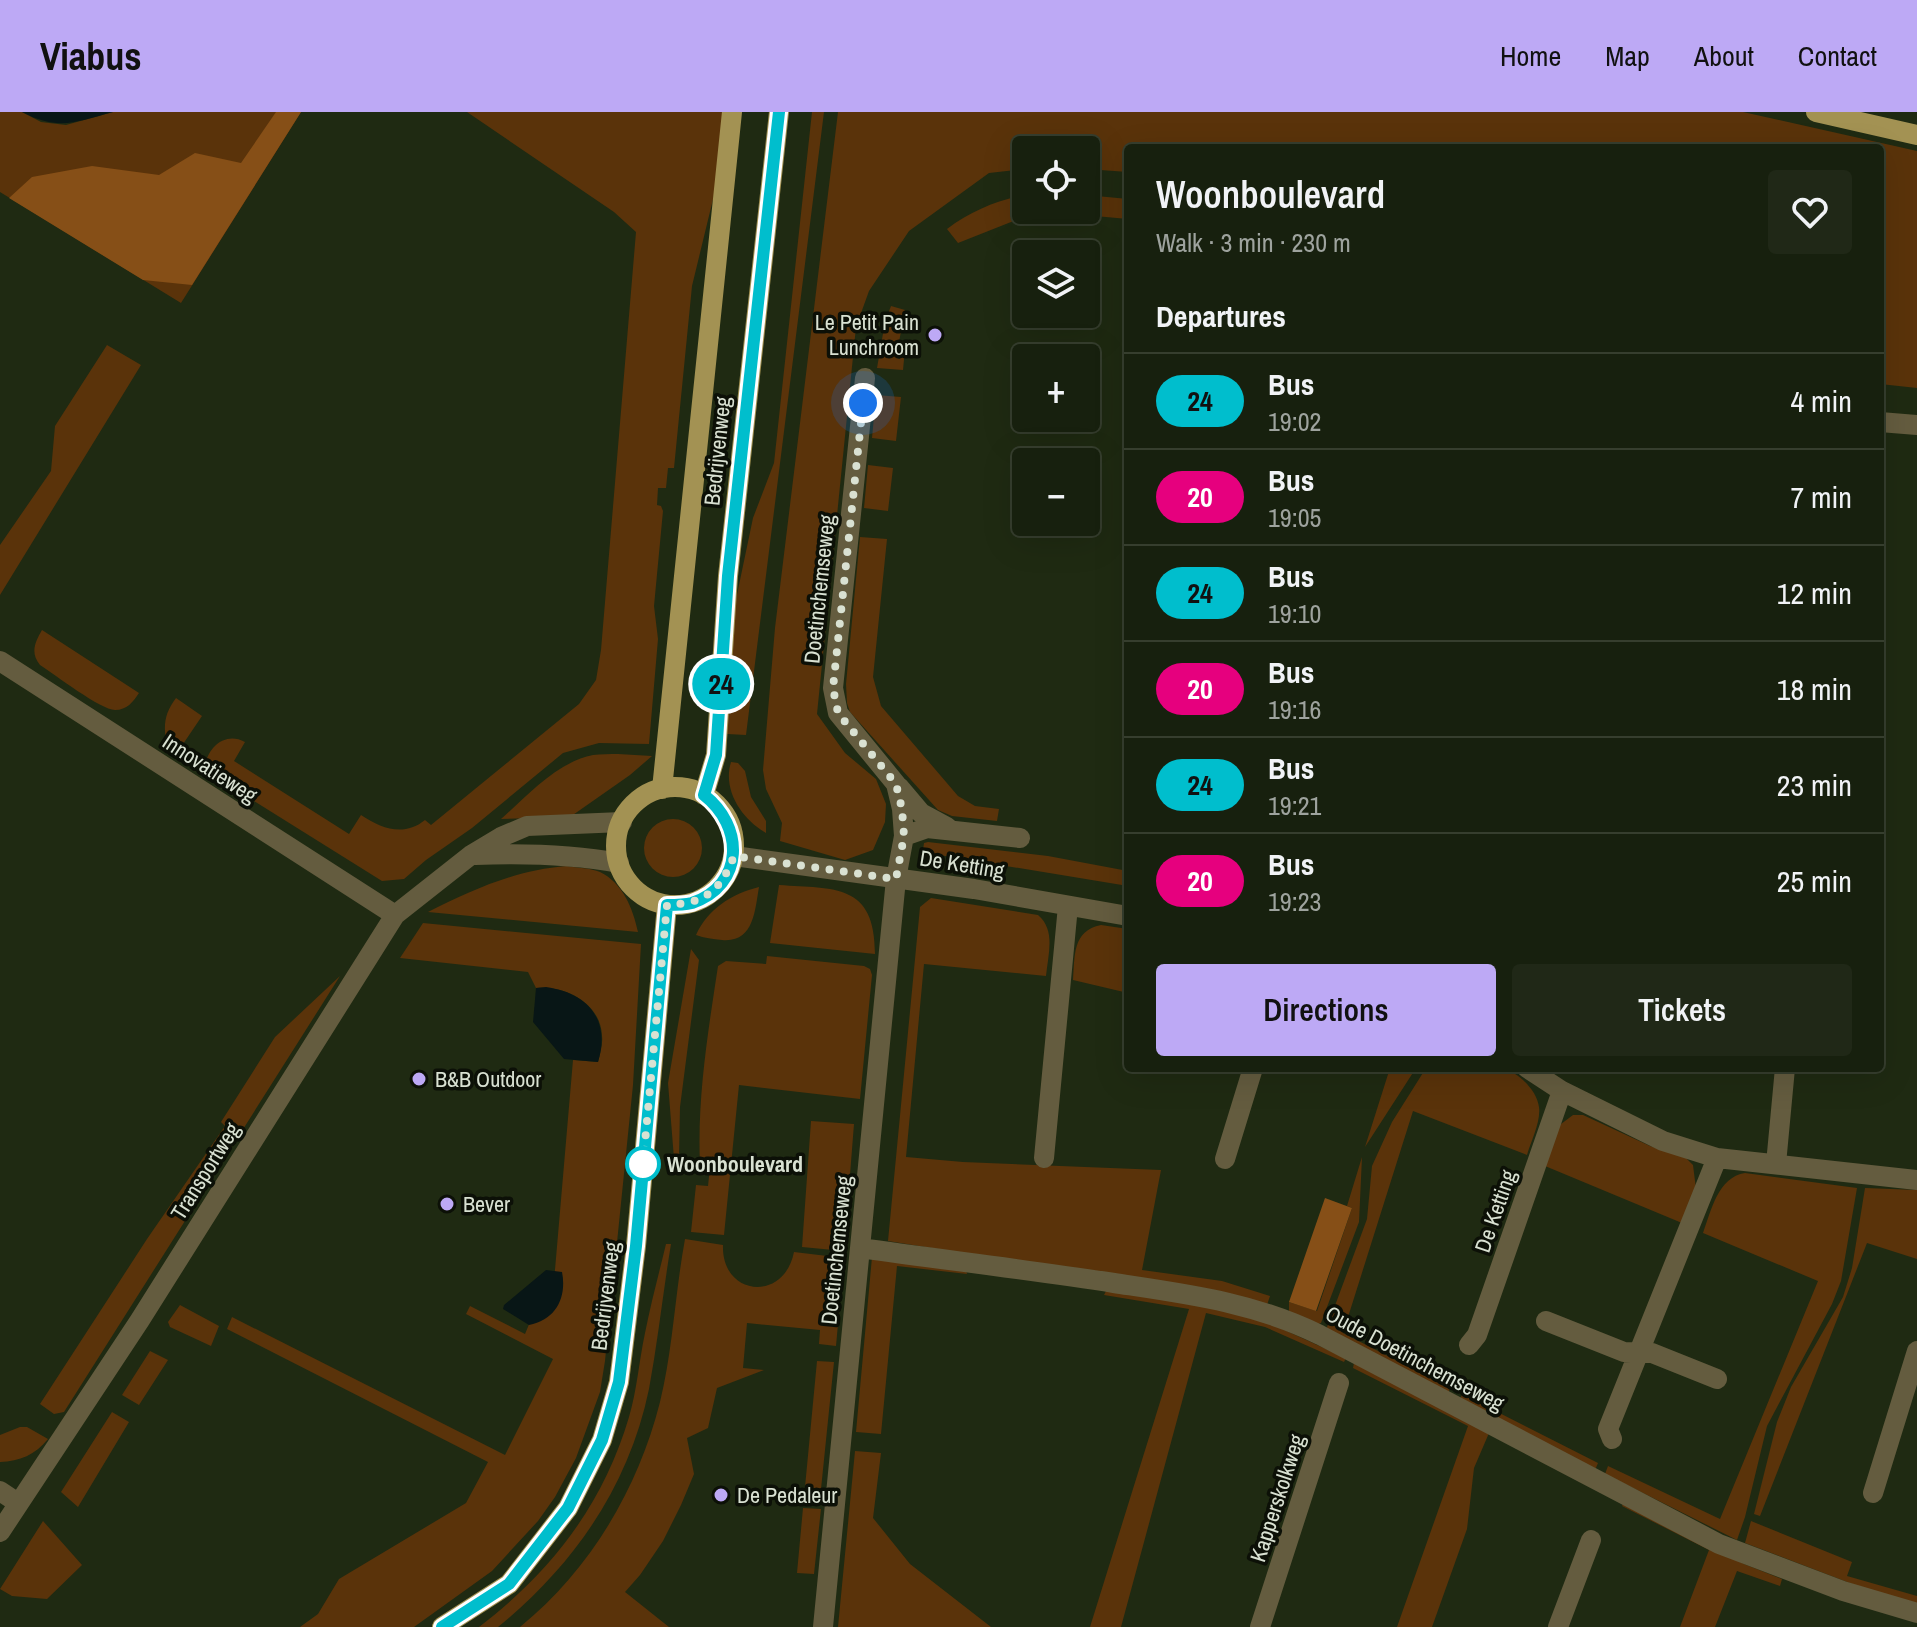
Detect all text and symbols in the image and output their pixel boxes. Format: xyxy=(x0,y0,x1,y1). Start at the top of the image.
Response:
text: Viabus xyxy=(40,31,142,82)
text: Home xyxy=(1500,37,1561,75)
text: Map xyxy=(1605,37,1650,75)
text: About xyxy=(1694,37,1754,75)
text: Contact xyxy=(1798,37,1877,75)
map controls xyxy=(1012,136,1100,536)
button: locate xyxy=(1012,136,1100,224)
text: Woonboulevard xyxy=(1156,169,1385,220)
button: heart xyxy=(1768,170,1852,254)
text: Walk · 3 min · 230 m xyxy=(1156,225,1351,260)
button: layers xyxy=(1012,240,1100,328)
text: Departures xyxy=(1156,296,1286,336)
place label: Le Petit Pain Lunchroom xyxy=(815,307,919,362)
marker: Le Petit Pain Lunchroom xyxy=(926,326,944,344)
button: + xyxy=(1012,344,1100,432)
text: Bus xyxy=(1268,364,1314,404)
text: 4 min xyxy=(1790,381,1852,421)
text: 24 xyxy=(1187,382,1213,420)
your location xyxy=(843,383,883,423)
street label: Bedrijvenweg xyxy=(696,395,738,507)
text: 19:02 xyxy=(1268,404,1321,439)
button: − xyxy=(1012,448,1100,536)
text: Bus xyxy=(1268,460,1314,500)
text: 7 min xyxy=(1790,477,1852,517)
text: 20 xyxy=(1187,478,1213,516)
text: 19:05 xyxy=(1268,500,1321,535)
street label: Doetinchemseweg xyxy=(796,513,842,665)
text: Bus xyxy=(1268,556,1314,596)
text: 12 min xyxy=(1777,573,1852,613)
text: 24 xyxy=(1187,574,1213,612)
text: 19:10 xyxy=(1268,596,1321,631)
text: Bus xyxy=(1268,652,1314,692)
line badge: 24 xyxy=(685,658,757,710)
text: 24 xyxy=(708,665,734,703)
text: 18 min xyxy=(1777,669,1852,709)
text: 20 xyxy=(1187,670,1213,708)
text: 19:16 xyxy=(1268,692,1321,727)
street label: Innovatieweg xyxy=(157,726,263,810)
text: Bus xyxy=(1268,748,1314,788)
text: 23 min xyxy=(1777,765,1852,805)
text: 24 xyxy=(1187,766,1213,804)
text: 19:21 xyxy=(1268,788,1321,823)
street label: De Ketting xyxy=(918,843,1006,885)
text: Bus xyxy=(1268,844,1314,884)
text: 25 min xyxy=(1777,861,1852,901)
text: 20 xyxy=(1187,862,1213,900)
text: 19:23 xyxy=(1268,884,1321,919)
button: Directions xyxy=(1156,964,1496,1056)
button: Tickets xyxy=(1512,964,1852,1056)
place label: B&B Outdoor xyxy=(435,1064,541,1094)
marker: B&B Outdoor xyxy=(410,1070,428,1088)
street label: Transportweg xyxy=(163,1117,247,1225)
marker: Woonboulevard xyxy=(626,1147,660,1181)
place label: Woonboulevard xyxy=(667,1149,803,1179)
street label: De Ketting xyxy=(1467,1166,1523,1256)
street label: Doetinchemseweg xyxy=(813,1174,859,1326)
place label: Bever xyxy=(463,1189,510,1219)
marker: Bever xyxy=(438,1195,456,1213)
street label: Bedrijvenweg xyxy=(583,1240,627,1352)
street label: Oude Doetinchemseweg xyxy=(1320,1298,1510,1418)
street label: Kapperskolkweg xyxy=(1242,1430,1312,1566)
place label: De Pedaleur xyxy=(737,1480,837,1510)
marker: De Pedaleur xyxy=(712,1486,730,1504)

